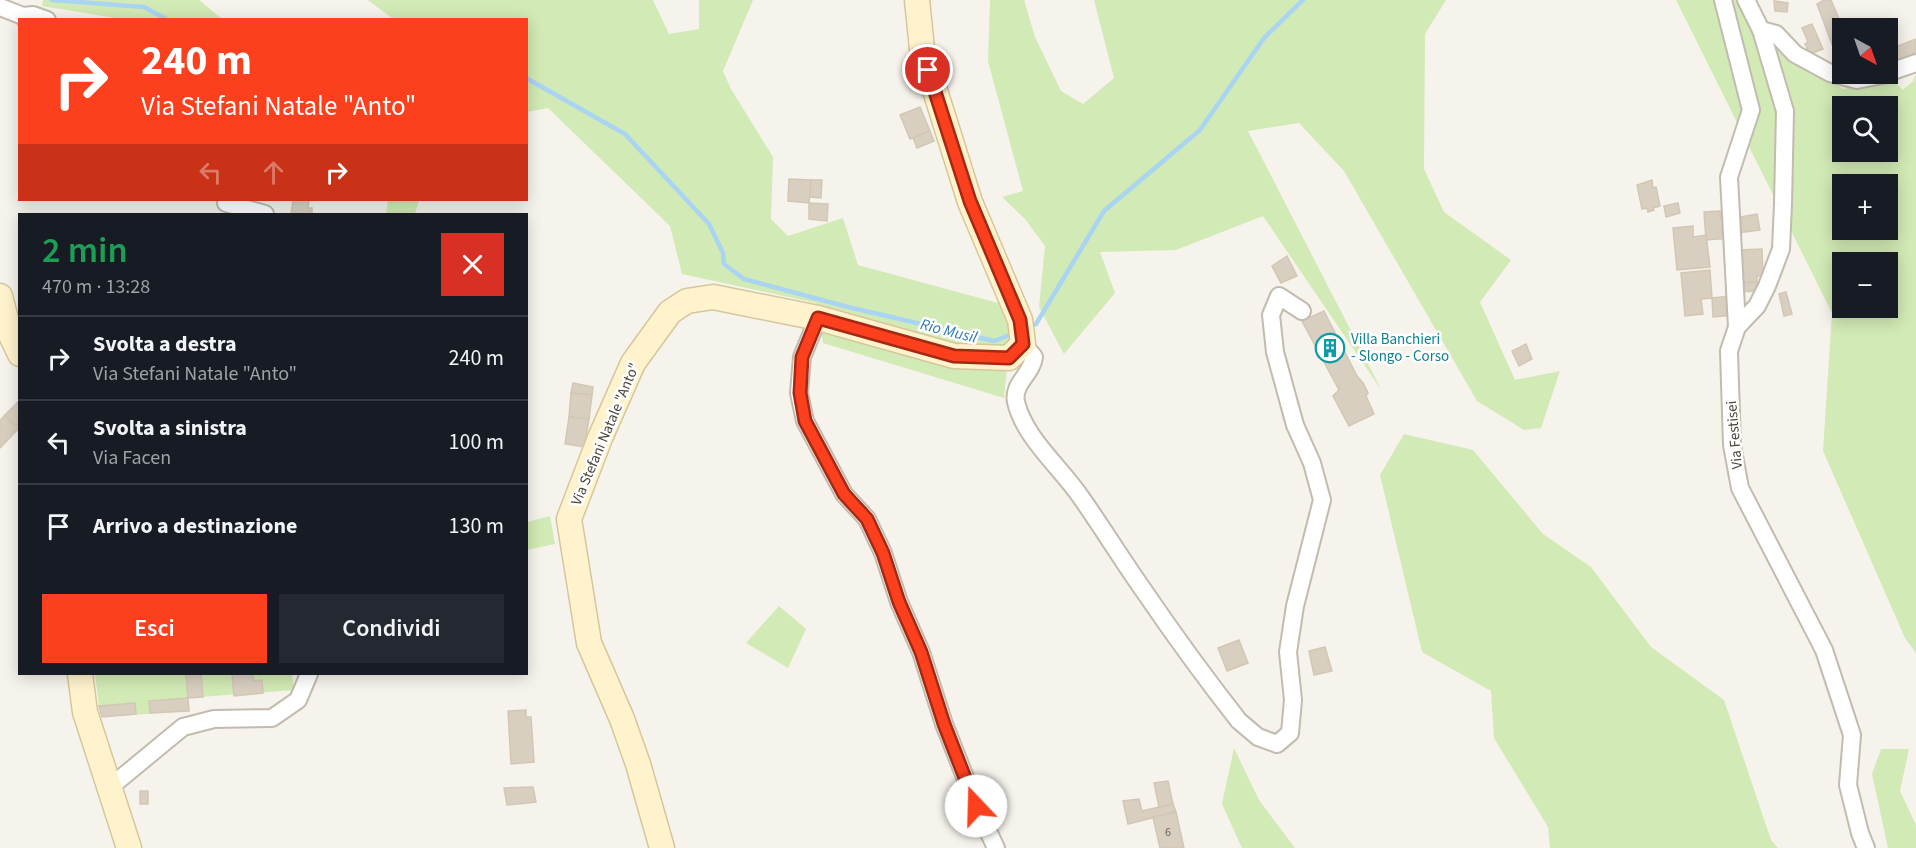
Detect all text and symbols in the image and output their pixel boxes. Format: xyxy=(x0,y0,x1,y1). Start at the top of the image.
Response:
north arrow xyxy=(1832,18,1898,84)
map controls xyxy=(1832,18,1898,318)
text: 240 m xyxy=(141,31,252,91)
icon: right xyxy=(42,42,120,120)
pin xyxy=(902,44,953,95)
icon: arrive xyxy=(911,53,944,86)
text: Via Stefani Natale "Anto" xyxy=(141,87,416,126)
button: search xyxy=(1832,96,1898,162)
icon: left xyxy=(194,156,227,189)
icon: ahead xyxy=(257,156,290,189)
icon: right xyxy=(320,156,353,189)
button: + xyxy=(1832,174,1898,240)
text: 2 min xyxy=(42,225,128,276)
button: close xyxy=(441,233,504,296)
button: − xyxy=(1832,252,1898,318)
text: 470 m · 13:28 xyxy=(42,273,150,301)
water label: Rio Musil xyxy=(918,313,980,349)
text: Svolta a destra xyxy=(93,328,237,360)
place label: Villa Banchieri - Slongo - Corso xyxy=(1351,329,1449,367)
building icon: Villa Banchieri - Slongo - Corso xyxy=(1314,332,1346,364)
icon: right xyxy=(42,342,75,375)
text: 240 m xyxy=(449,342,504,374)
text: Via Stefani Natale "Anto" xyxy=(93,360,297,388)
street label: Via Stefani Natale "Anto" xyxy=(566,360,645,509)
street label: Via Festisei xyxy=(1721,400,1748,470)
text: Svolta a sinistra xyxy=(93,412,247,444)
icon: left xyxy=(42,426,75,459)
text: 100 m xyxy=(449,426,504,458)
text: Via Facen xyxy=(93,444,171,472)
icon: arrive xyxy=(42,510,75,543)
text: Arrivo a destinazione xyxy=(93,510,298,542)
text: 130 m xyxy=(449,510,504,542)
button: Esci xyxy=(42,594,267,663)
button: Condividi xyxy=(279,594,504,663)
position arrow xyxy=(944,774,1008,838)
house number: 6 xyxy=(1165,824,1171,841)

